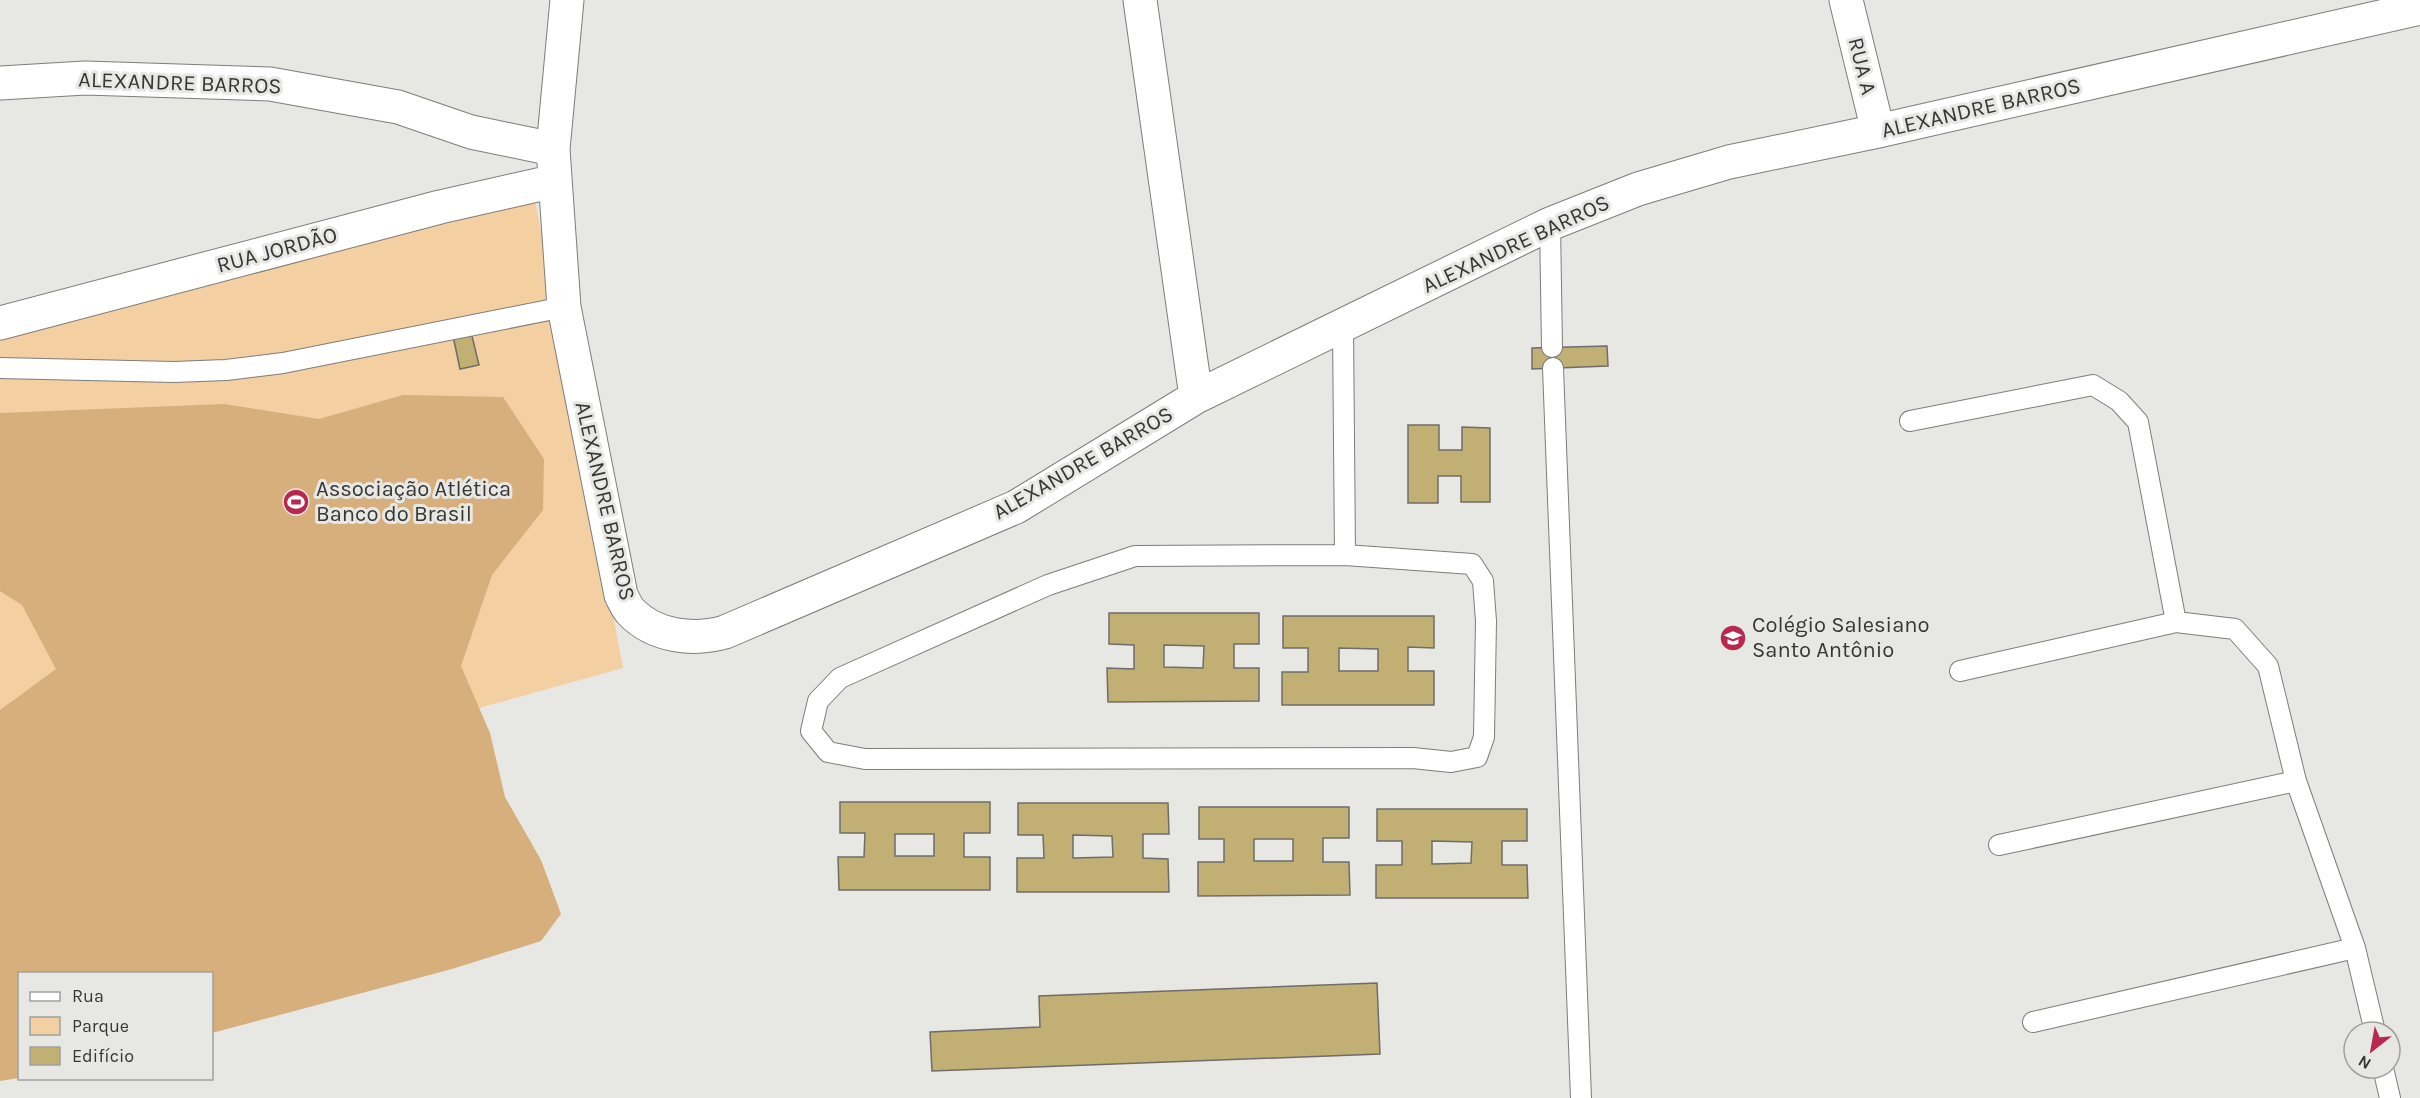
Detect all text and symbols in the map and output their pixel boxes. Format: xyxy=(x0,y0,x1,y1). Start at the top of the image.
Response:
street label: RUA A xyxy=(1842,35,1882,98)
street label: ALEXANDRE BARROS xyxy=(78,66,282,100)
street label: ALEXANDRE BARROS xyxy=(1879,72,2083,144)
street label: ALEXANDRE BARROS xyxy=(1418,189,1614,299)
street label: RUA JORDÃO xyxy=(214,221,340,279)
street label: ALEXANDRE BARROS xyxy=(569,399,641,603)
street label: ALEXANDRE BARROS xyxy=(988,401,1178,525)
place label: Associação Atlética Banco do Brasil xyxy=(316,476,511,527)
sports icon: Associação Atlética Banco do Brasil xyxy=(281,487,311,517)
place label: Colégio Salesiano Santo Antônio xyxy=(1752,612,1930,663)
school or university icon: Colégio Salesiano Santo Antônio xyxy=(1718,623,1748,653)
legend xyxy=(18,972,213,1080)
text: Rua xyxy=(72,985,104,1007)
text: Parque xyxy=(72,1015,129,1037)
north arrow xyxy=(2342,1020,2402,1080)
text: Edifício xyxy=(72,1045,134,1067)
text: N xyxy=(2355,1051,2374,1074)

